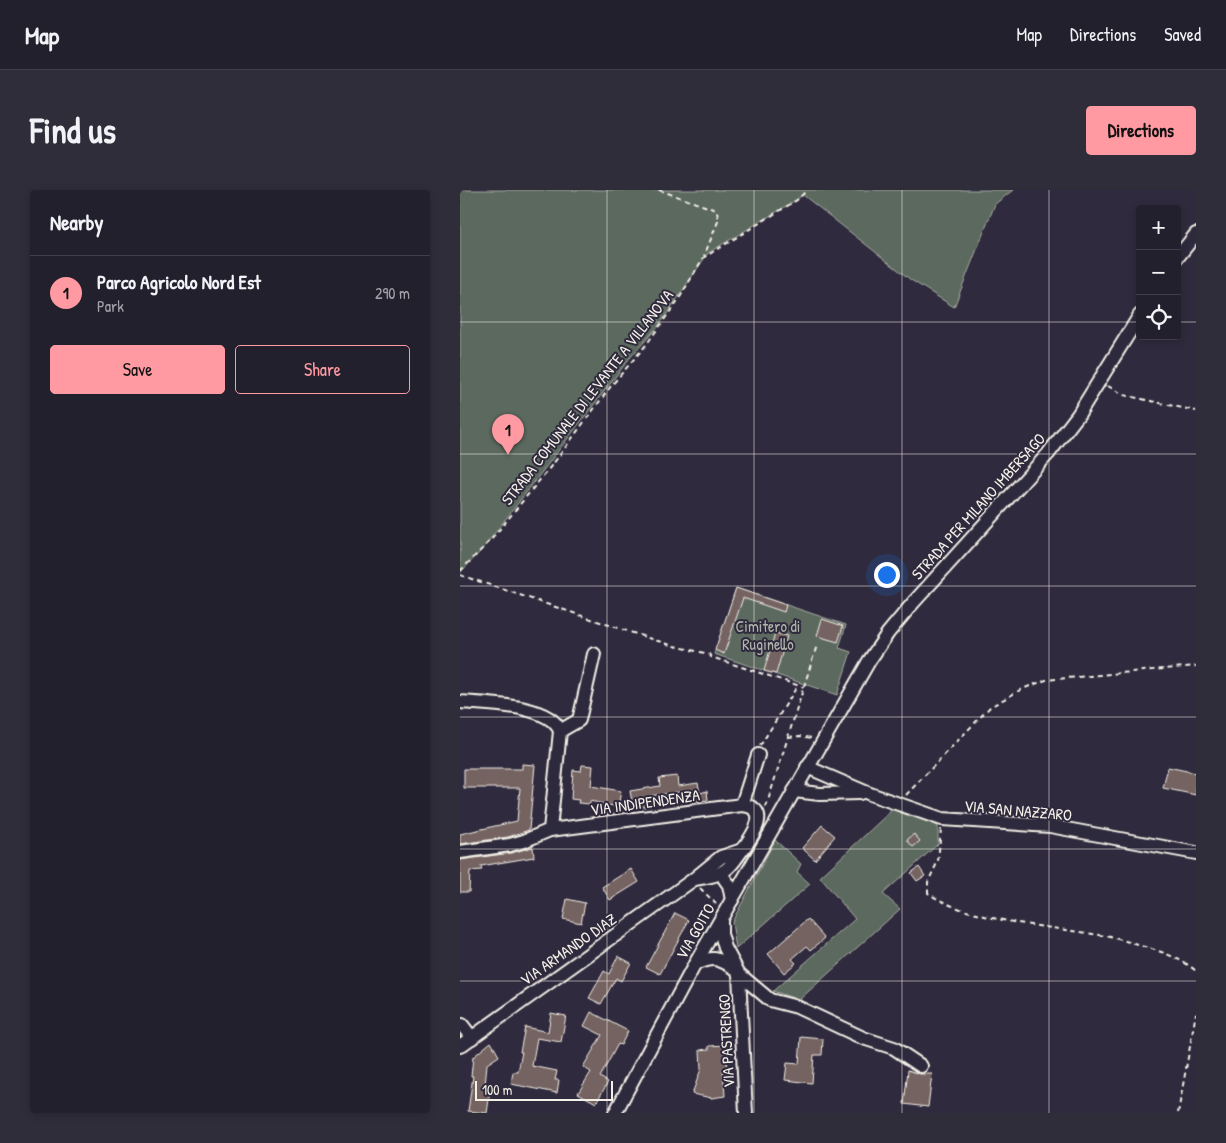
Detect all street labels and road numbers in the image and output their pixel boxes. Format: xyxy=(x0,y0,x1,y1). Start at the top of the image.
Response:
street label: STRADA COMUNALE DI LEVANTE A VILLANOVA xyxy=(496,285,678,509)
street label: STRADA PER MILANO IMBERSAGO xyxy=(906,428,1050,584)
street label: VIA INDIPENDENZA xyxy=(589,783,701,821)
street label: VIA SAN NAZZARO xyxy=(963,794,1073,826)
street label: VIA GOITO xyxy=(670,899,720,963)
street label: VIA ARMANDO DIAZ xyxy=(516,908,620,990)
street label: VIA PASTRENGO xyxy=(713,993,739,1089)

